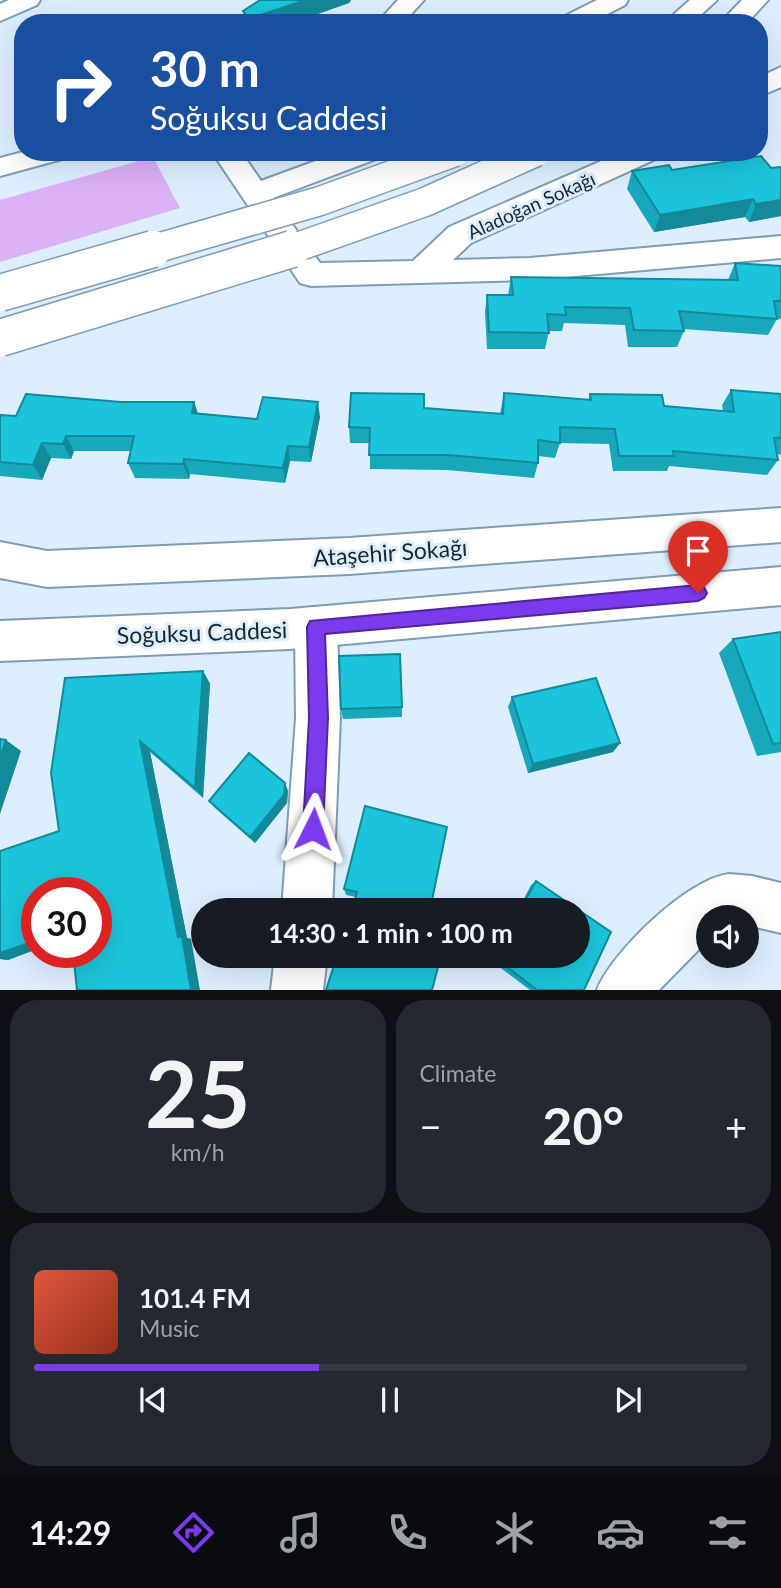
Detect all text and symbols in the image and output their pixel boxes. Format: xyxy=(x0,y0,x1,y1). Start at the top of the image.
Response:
text: 30 m xyxy=(150,39,260,97)
icon: right xyxy=(35,42,126,133)
text: Soğuksu Caddesi xyxy=(150,98,388,137)
street label: Aladoğan Sokağı xyxy=(464,167,598,243)
pin xyxy=(668,521,728,593)
icon: arrive xyxy=(679,532,717,570)
street label: Ataşehir Sokağı xyxy=(312,533,468,571)
street label: Soğuksu Caddesi xyxy=(116,615,288,649)
position arrow xyxy=(276,792,350,866)
speed limit sign: 30 xyxy=(21,877,112,968)
map controls xyxy=(696,905,759,968)
button: sound xyxy=(696,905,759,968)
text: 14:30 · 1 min · 100 m xyxy=(268,917,513,949)
text: 25 xyxy=(145,1038,251,1147)
text: Climate xyxy=(420,1059,496,1087)
text: 20° xyxy=(542,1094,624,1156)
text: − xyxy=(420,1103,442,1149)
text: + xyxy=(725,1103,747,1149)
text: km/h xyxy=(171,1138,225,1166)
text: 101.4 FM xyxy=(139,1282,251,1314)
text: Music xyxy=(139,1314,199,1342)
icon: previous xyxy=(134,1381,172,1419)
icon: pause xyxy=(371,1381,409,1419)
icon: next xyxy=(609,1381,647,1419)
icon: directions xyxy=(169,1508,218,1557)
icon: music xyxy=(276,1508,325,1557)
icon: phone xyxy=(383,1508,432,1557)
icon: climate xyxy=(490,1508,539,1557)
icon: car xyxy=(596,1508,645,1557)
icon: filters xyxy=(703,1508,752,1557)
text: 14:29 xyxy=(29,1513,111,1552)

